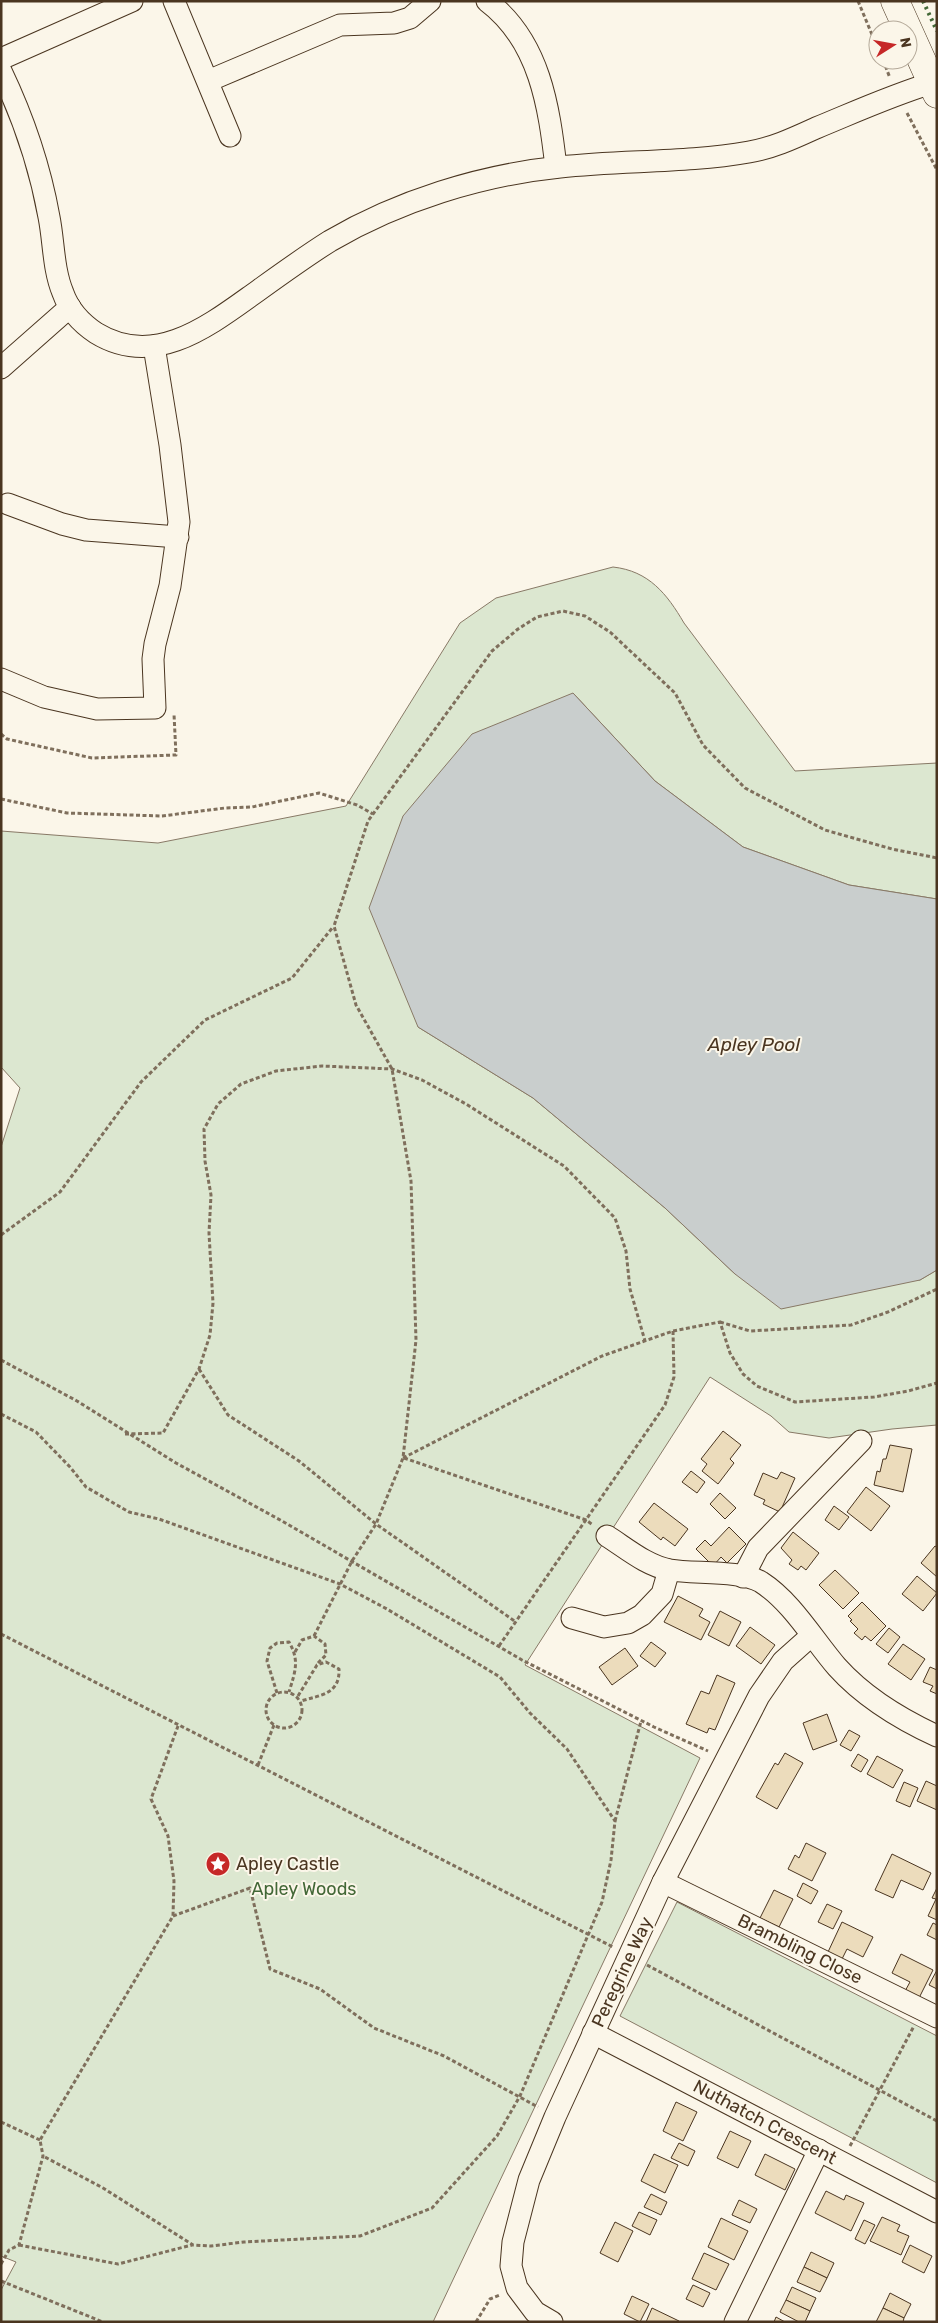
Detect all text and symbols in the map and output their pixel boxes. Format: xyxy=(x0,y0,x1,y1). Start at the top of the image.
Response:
north arrow xyxy=(868,20,918,70)
text: N xyxy=(896,36,915,49)
water label: Apley Pool xyxy=(707,1033,800,1056)
place icon: Apley Castle xyxy=(205,1851,231,1877)
place label: Apley Castle xyxy=(236,1853,339,1875)
park label: Apley Woods xyxy=(251,1878,357,1900)
street label: Brambling Close xyxy=(734,1909,866,1989)
street label: Peregrine Way xyxy=(587,1913,657,2031)
street label: Nuthatch Crescent xyxy=(690,2075,840,2169)

